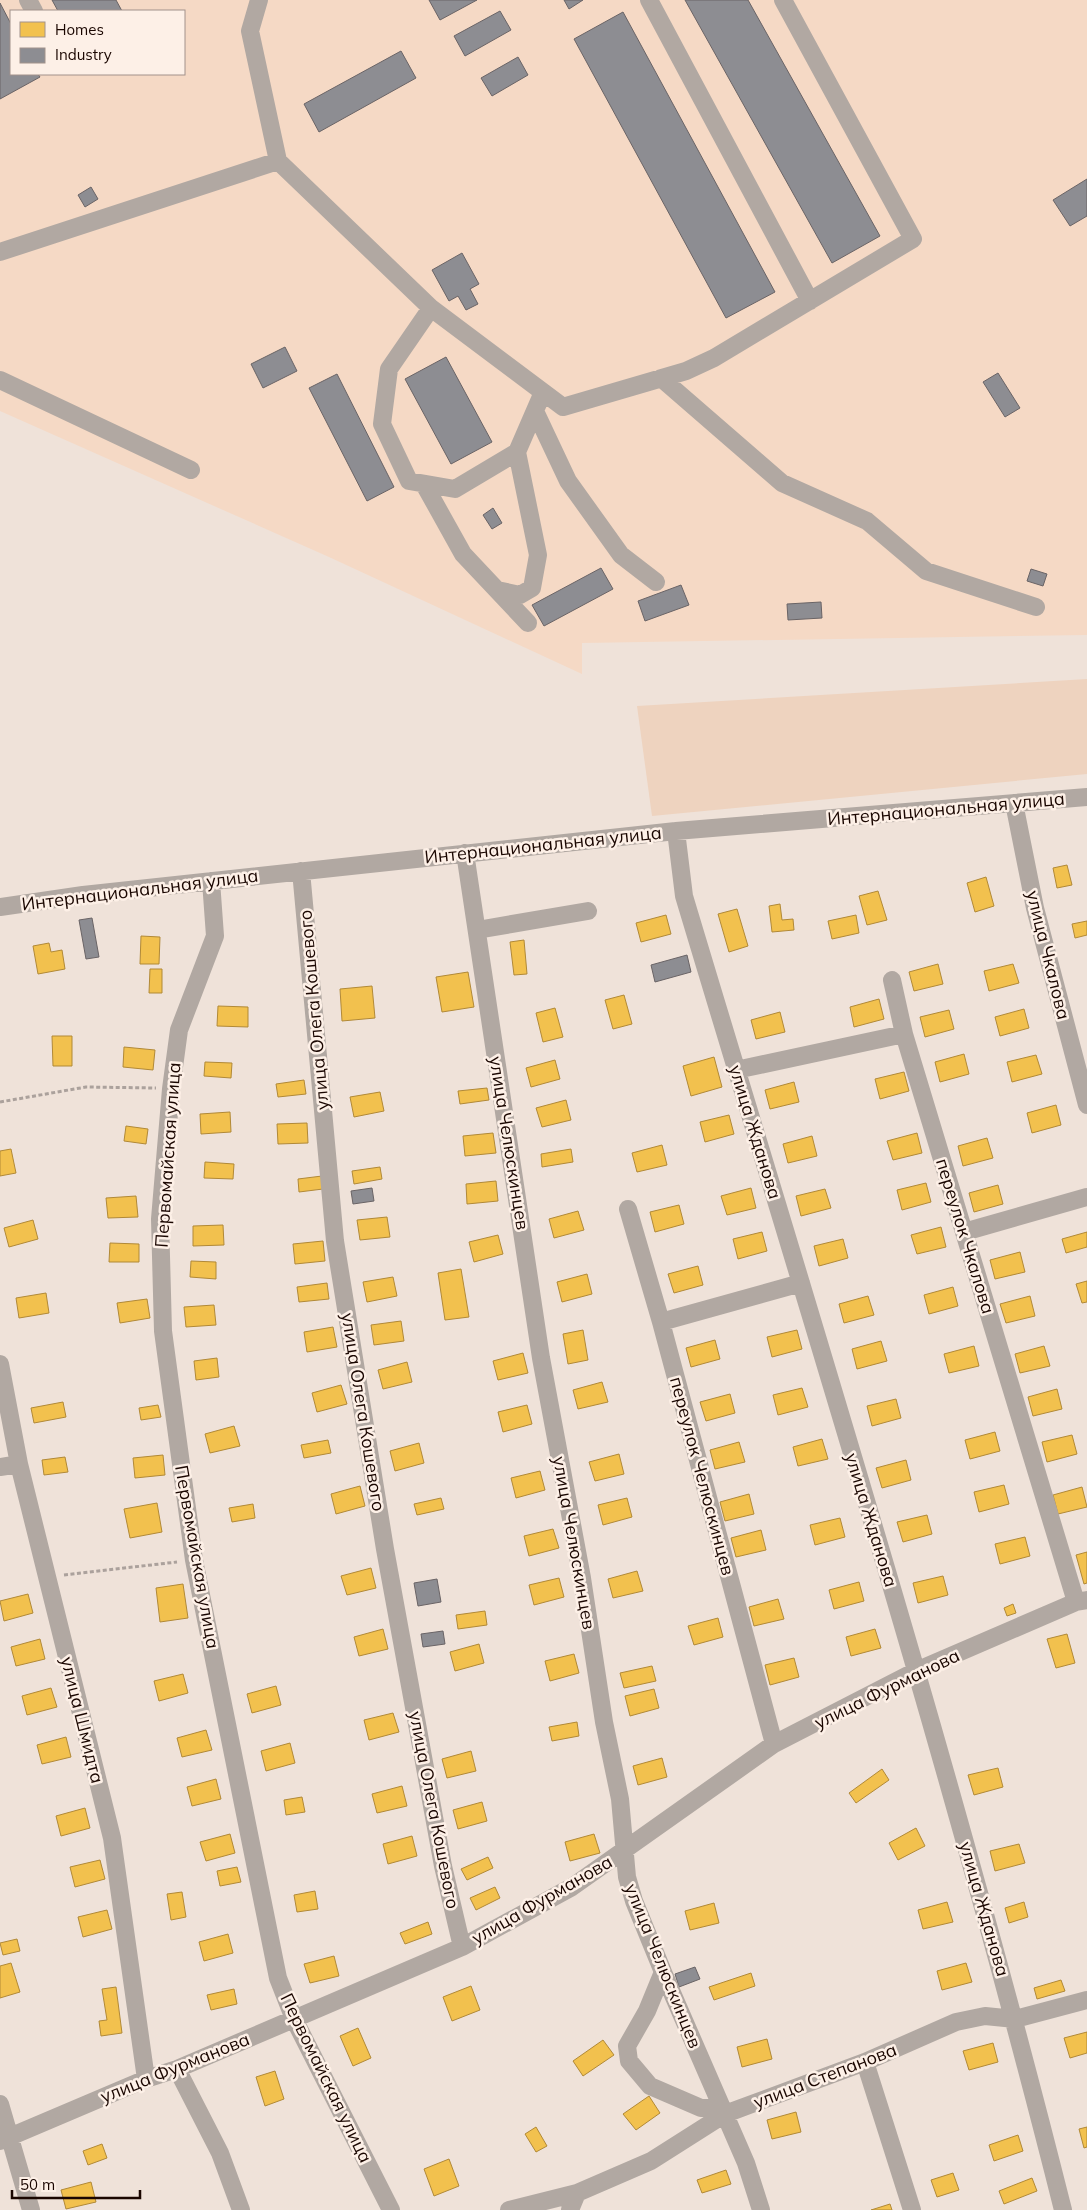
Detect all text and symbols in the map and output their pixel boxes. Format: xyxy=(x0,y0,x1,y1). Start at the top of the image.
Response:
legend xyxy=(10,10,185,75)
text: Homes xyxy=(55,20,104,39)
text: Industry xyxy=(55,45,112,64)
street label: Интернациональная улица xyxy=(826,787,1066,830)
street label: Интернациональная улица xyxy=(423,821,663,868)
street label: Интернациональная улица xyxy=(20,864,260,915)
street label: улица Чкалова xyxy=(1021,888,1076,1022)
street label: улица Олега Кошевого xyxy=(293,909,334,1111)
street label: улица Челюскинцев xyxy=(484,1054,535,1231)
street label: Первомайская улица xyxy=(150,1061,185,1248)
street label: улица Жданова xyxy=(724,1062,787,1202)
street label: переулок Чкалова xyxy=(931,1155,1000,1316)
street label: улица Олега Кошевого xyxy=(336,1311,391,1513)
street label: переулок Челюскинцев xyxy=(665,1374,740,1578)
street label: улица Жданова xyxy=(840,1450,903,1590)
street label: улица Челюскинцев xyxy=(548,1454,601,1631)
street label: Первомайская улица xyxy=(170,1463,225,1650)
street label: улица Фурманова xyxy=(810,1643,963,1734)
street label: улица Шмидта xyxy=(56,1654,109,1786)
street label: улица Олега Кошевого xyxy=(404,1709,465,1911)
street label: улица Жданова xyxy=(954,1839,1015,1979)
street label: улица Фурманова xyxy=(467,1850,616,1949)
street label: улица Челюскинцев xyxy=(620,1880,707,2052)
street label: Первомайская улица xyxy=(275,1989,378,2166)
street label: улица Фурманова xyxy=(97,2027,253,2108)
street label: улица Степанова xyxy=(750,2038,900,2113)
scale bar xyxy=(12,2168,140,2200)
text: 50 m xyxy=(20,2175,55,2194)

